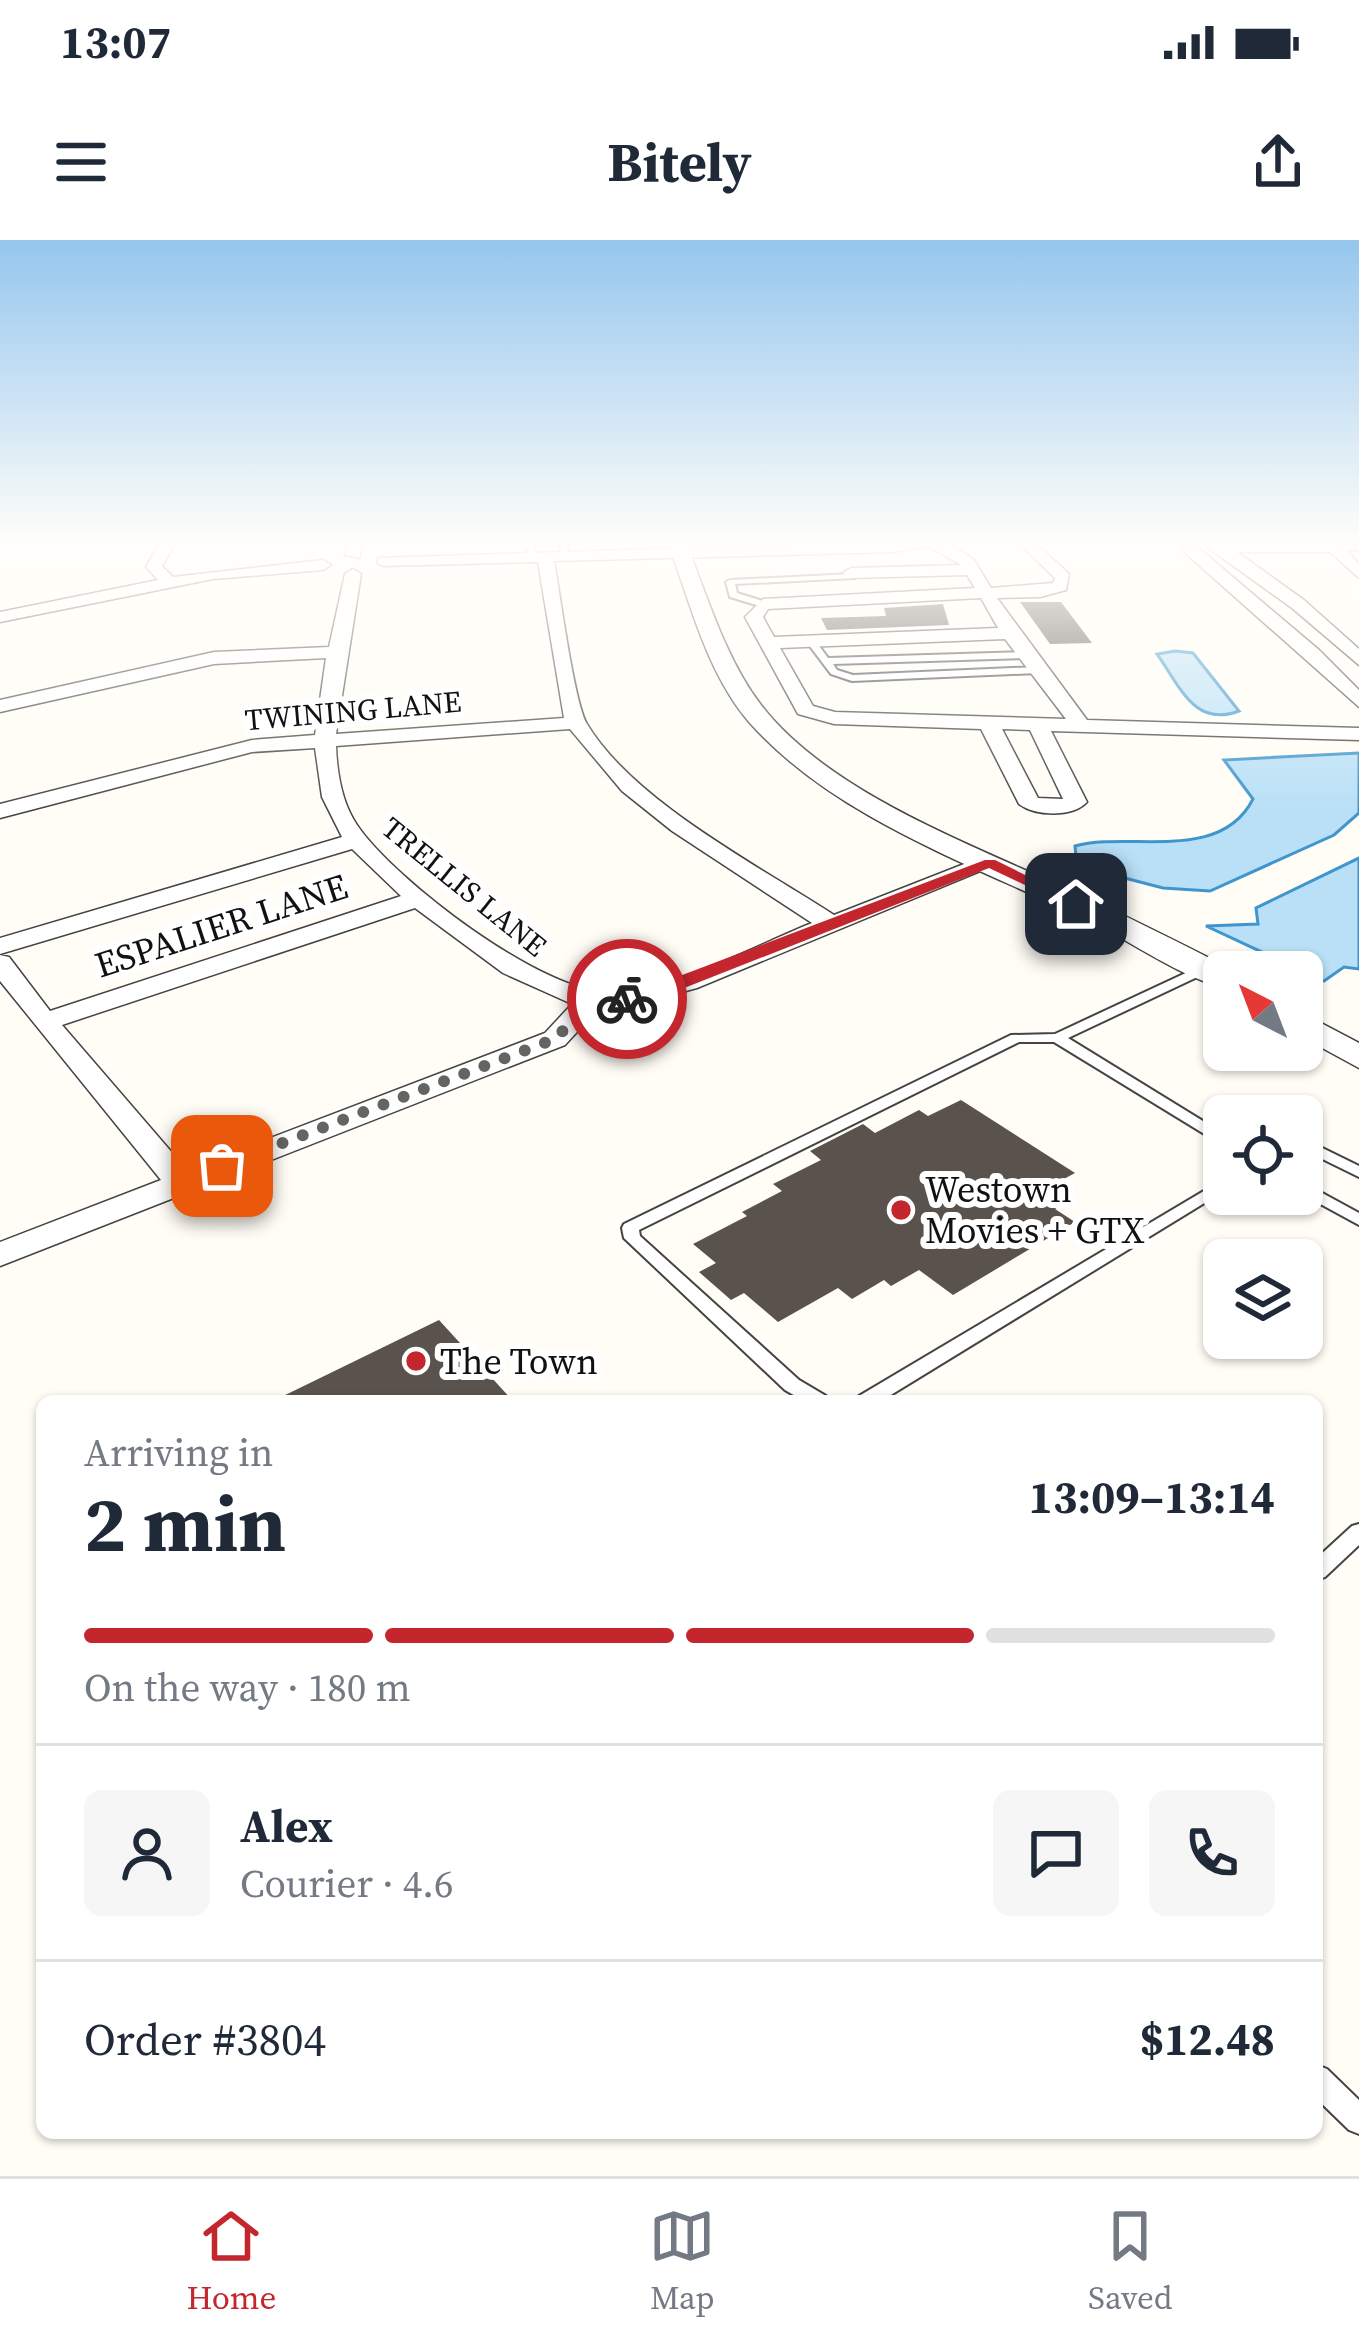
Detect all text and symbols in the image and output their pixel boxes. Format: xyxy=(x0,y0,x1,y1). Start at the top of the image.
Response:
text: 13:07 xyxy=(60,11,171,73)
text: Bitely xyxy=(607,125,752,199)
icon: menu xyxy=(48,129,114,195)
icon: share xyxy=(1245,129,1311,195)
street label: TWINING LANE xyxy=(243,681,463,740)
street label: TRELLIS LANE xyxy=(373,807,555,966)
pin xyxy=(1025,853,1127,955)
street label: ESPALIER LANE xyxy=(89,862,354,989)
icon: home xyxy=(1043,871,1109,937)
courier xyxy=(567,939,687,1059)
north arrow xyxy=(1203,951,1323,1071)
map controls xyxy=(1203,951,1323,1359)
icon: bike xyxy=(594,966,660,1032)
button: locate xyxy=(1203,1095,1323,1215)
pin xyxy=(171,1115,273,1217)
icon: bag xyxy=(189,1133,255,1199)
place label: Westown Movies + GTX xyxy=(925,1165,1145,1255)
marker: Westown Movies + GTX xyxy=(888,1197,914,1223)
button: layers xyxy=(1203,1239,1323,1359)
place label: The Town xyxy=(440,1337,598,1386)
marker: The Town xyxy=(403,1348,429,1374)
text: Arriving in xyxy=(84,1426,273,1479)
text: 13:09–13:14 xyxy=(1029,1466,1275,1528)
text: 2 min xyxy=(84,1470,286,1577)
text: On the way · 180 m xyxy=(84,1661,411,1714)
button: person xyxy=(84,1790,210,1916)
button: chat xyxy=(993,1790,1119,1916)
button: phone xyxy=(1149,1790,1275,1916)
text: Alex xyxy=(240,1795,333,1857)
text: Courier · 4.6 xyxy=(240,1857,453,1910)
text: Order #3804 xyxy=(84,2008,326,2070)
text: $12.48 xyxy=(1140,2008,1275,2070)
tab: Home xyxy=(186,2203,276,2320)
tab: Map xyxy=(649,2203,715,2320)
tab: Saved xyxy=(1088,2203,1173,2320)

